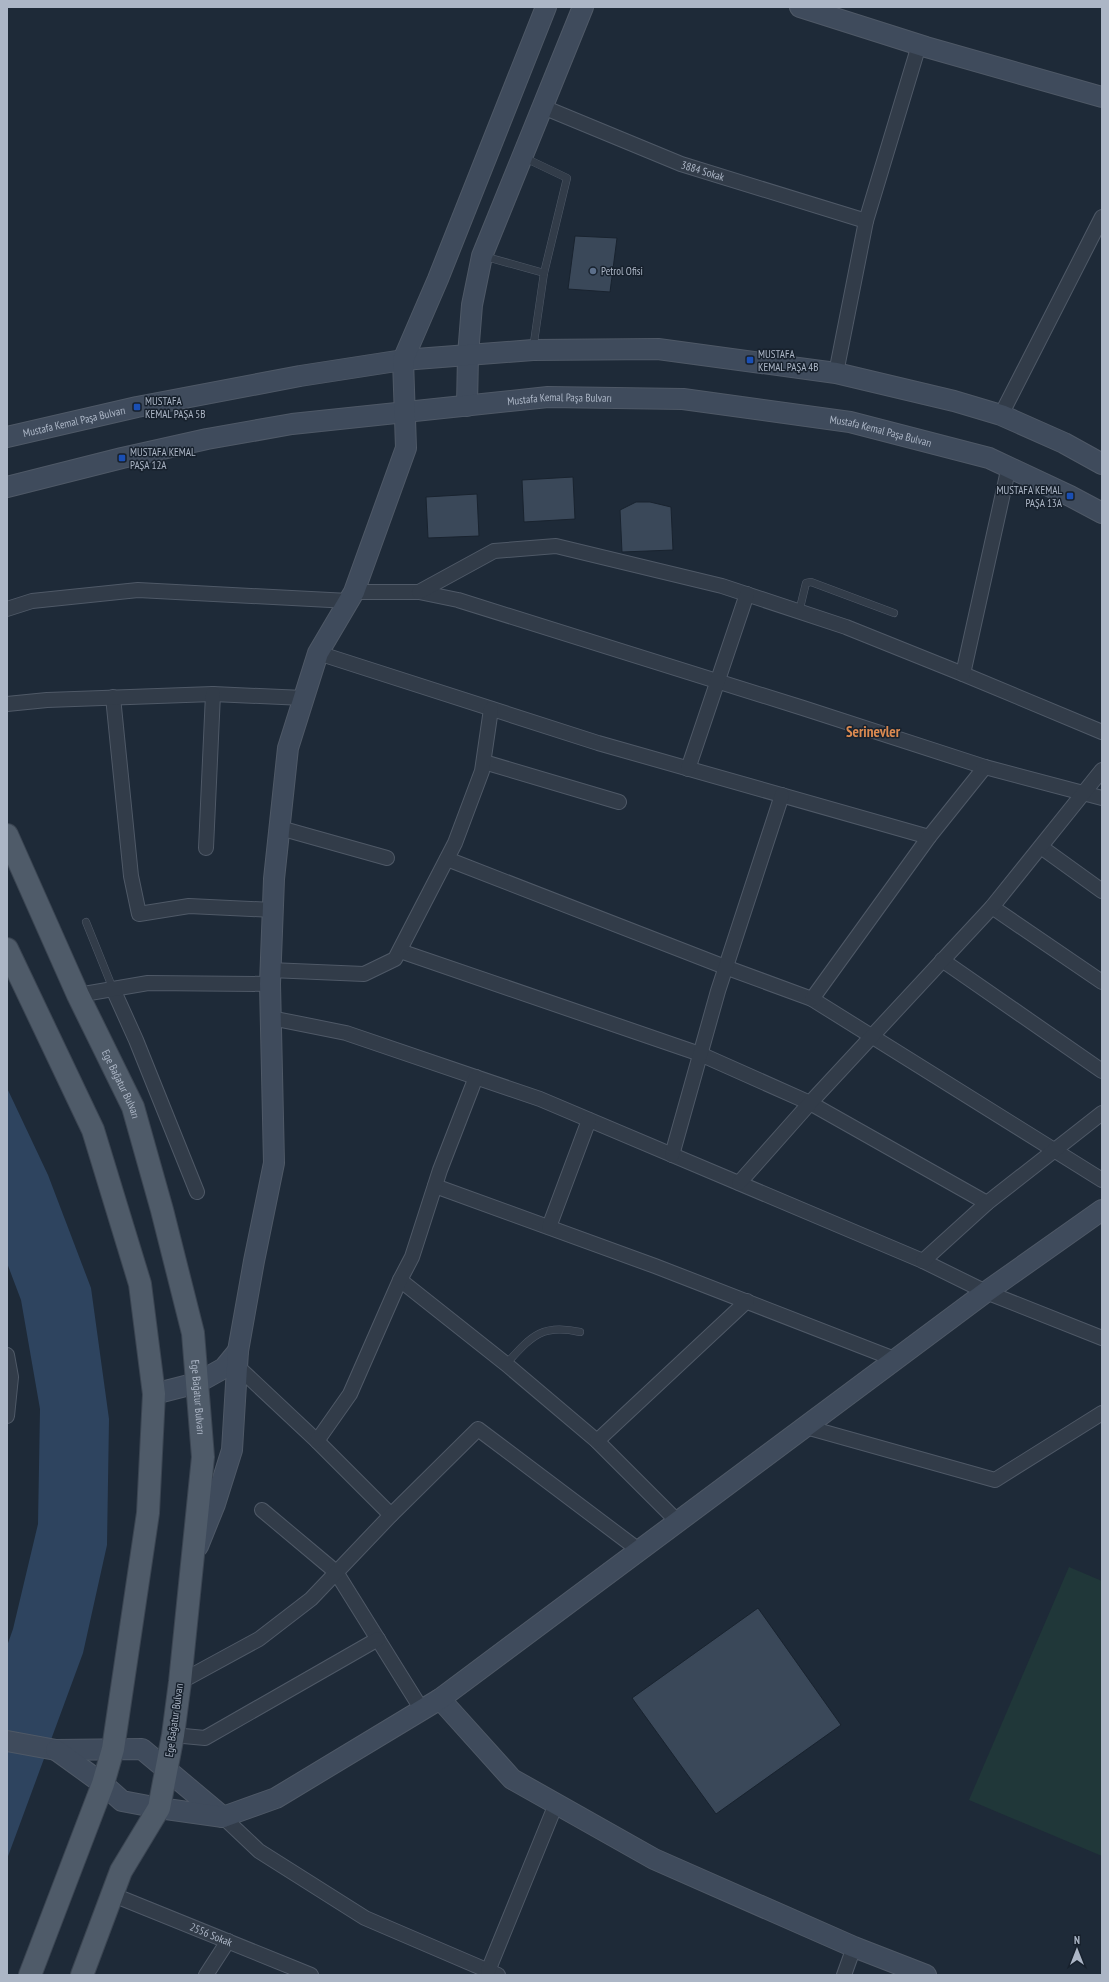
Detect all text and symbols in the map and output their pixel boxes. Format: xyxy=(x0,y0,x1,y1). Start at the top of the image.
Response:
street label: 3884 Sokak xyxy=(679,157,727,184)
place label: Petrol Ofisi xyxy=(601,264,643,278)
marker: Petrol Ofisi xyxy=(588,266,598,276)
place label: MUSTAFA KEMAL PAŞA 4B xyxy=(758,347,818,374)
marker: MUSTAFA KEMAL PAŞA 4B xyxy=(745,355,755,365)
street label: Mustafa Kemal Paşa Bulvarı xyxy=(507,390,612,408)
place label: MUSTAFA KEMAL PAŞA 5B xyxy=(145,394,205,421)
marker: MUSTAFA KEMAL PAŞA 5B xyxy=(132,402,142,412)
street label: Mustafa Kemal Paşa Bulvarı xyxy=(22,403,127,440)
street label: Mustafa Kemal Paşa Bulvarı xyxy=(829,412,933,450)
place label: MUSTAFA KEMAL PAŞA 12A xyxy=(130,445,196,472)
marker: MUSTAFA KEMAL PAŞA 12A xyxy=(117,453,127,463)
place label: MUSTAFA KEMAL PAŞA 13A xyxy=(996,483,1063,510)
marker: MUSTAFA KEMAL PAŞA 13A xyxy=(1065,491,1075,501)
district label: Serinevler xyxy=(846,722,901,741)
street label: Ege Bağatur Bulvarı xyxy=(99,1047,143,1120)
street label: Ege Bağatur Bulvarı xyxy=(188,1359,208,1435)
street label: Ege Bağatur Bulvarı xyxy=(162,1682,186,1758)
street label: 2556 Sokak xyxy=(188,1920,235,1950)
north arrow xyxy=(1057,1930,1097,1970)
text: N xyxy=(1074,1933,1080,1947)

